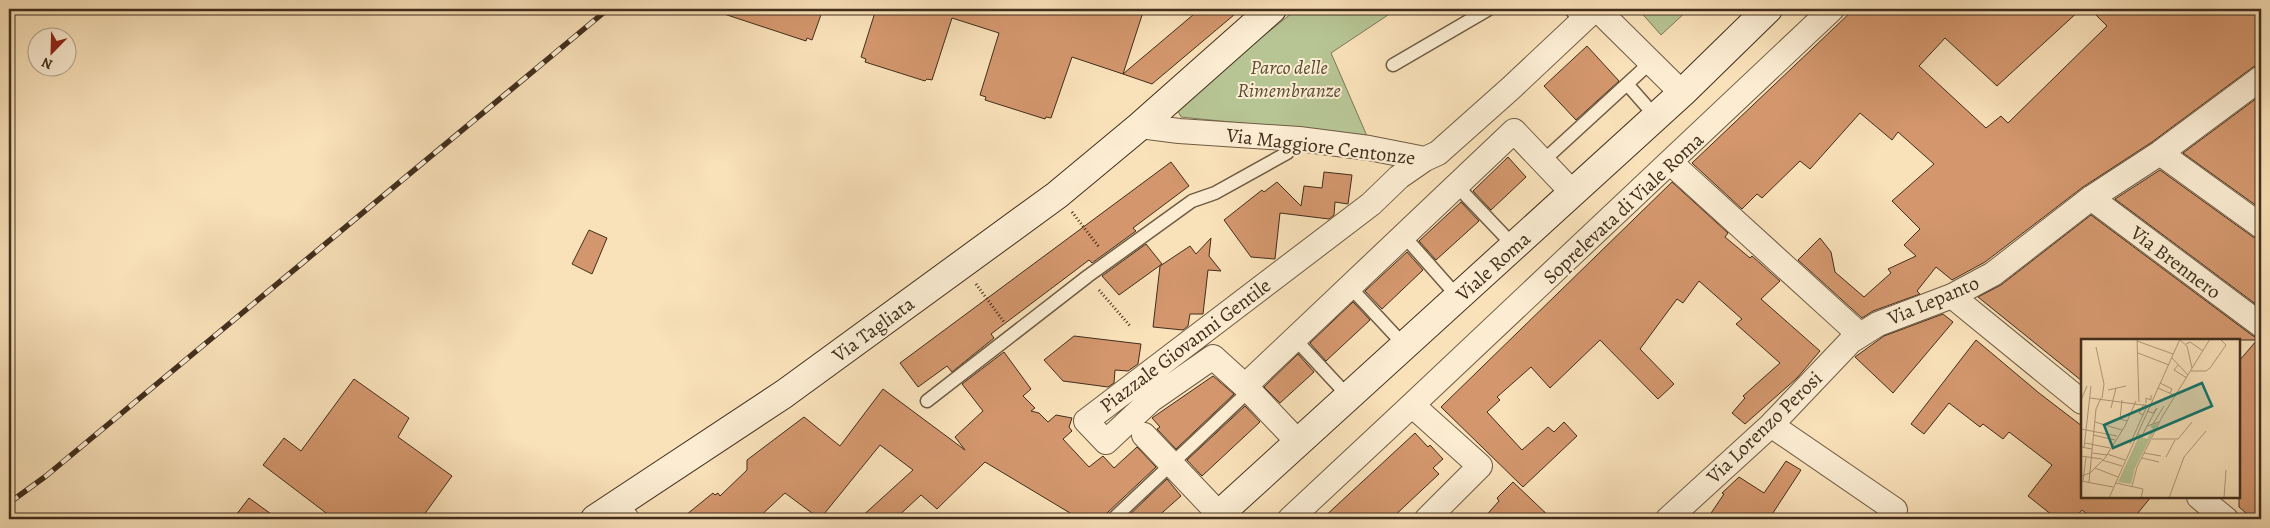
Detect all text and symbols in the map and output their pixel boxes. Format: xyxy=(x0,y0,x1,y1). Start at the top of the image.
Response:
north arrow xyxy=(28,28,78,78)
text: N xyxy=(39,53,56,74)
park label: Parco delle Rimembranze xyxy=(1237,54,1341,104)
street label: Via Maggiore Centonze xyxy=(1224,121,1417,171)
street label: Soprelevata di Viale Roma xyxy=(1537,126,1710,290)
street label: Via Brennero xyxy=(2124,219,2226,305)
street label: Viale Roma xyxy=(1449,225,1537,308)
street label: Via Lepanto xyxy=(1882,269,1983,332)
street label: Piazzale Giovanni Gentile xyxy=(1094,272,1276,419)
street label: Via Tagliata xyxy=(826,290,920,369)
inset map xyxy=(2081,339,2240,498)
street label: Via Lorenzo Perosi xyxy=(1700,365,1828,490)

